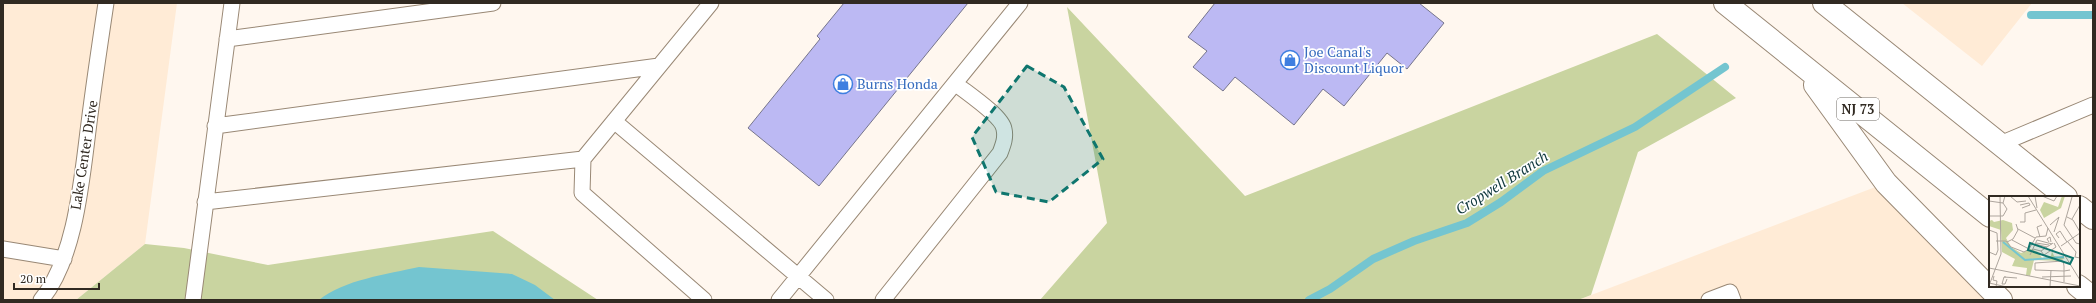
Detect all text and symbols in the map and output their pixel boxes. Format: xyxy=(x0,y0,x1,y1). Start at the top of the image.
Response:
place label: Joe Canal's Discount Liquor xyxy=(1304,42,1404,77)
shop icon: Joe Canal's Discount Liquor xyxy=(1279,49,1301,71)
shop icon: Burns Honda xyxy=(832,73,854,95)
place label: Burns Honda xyxy=(857,74,938,93)
road number: NJ 73 xyxy=(1837,98,1879,120)
street label: Lake Center Drive xyxy=(65,99,102,211)
water label: Cropwell Branch xyxy=(1451,146,1552,219)
inset map xyxy=(1989,196,2080,287)
scale bar xyxy=(14,265,99,291)
text: 20 m xyxy=(20,271,47,286)

